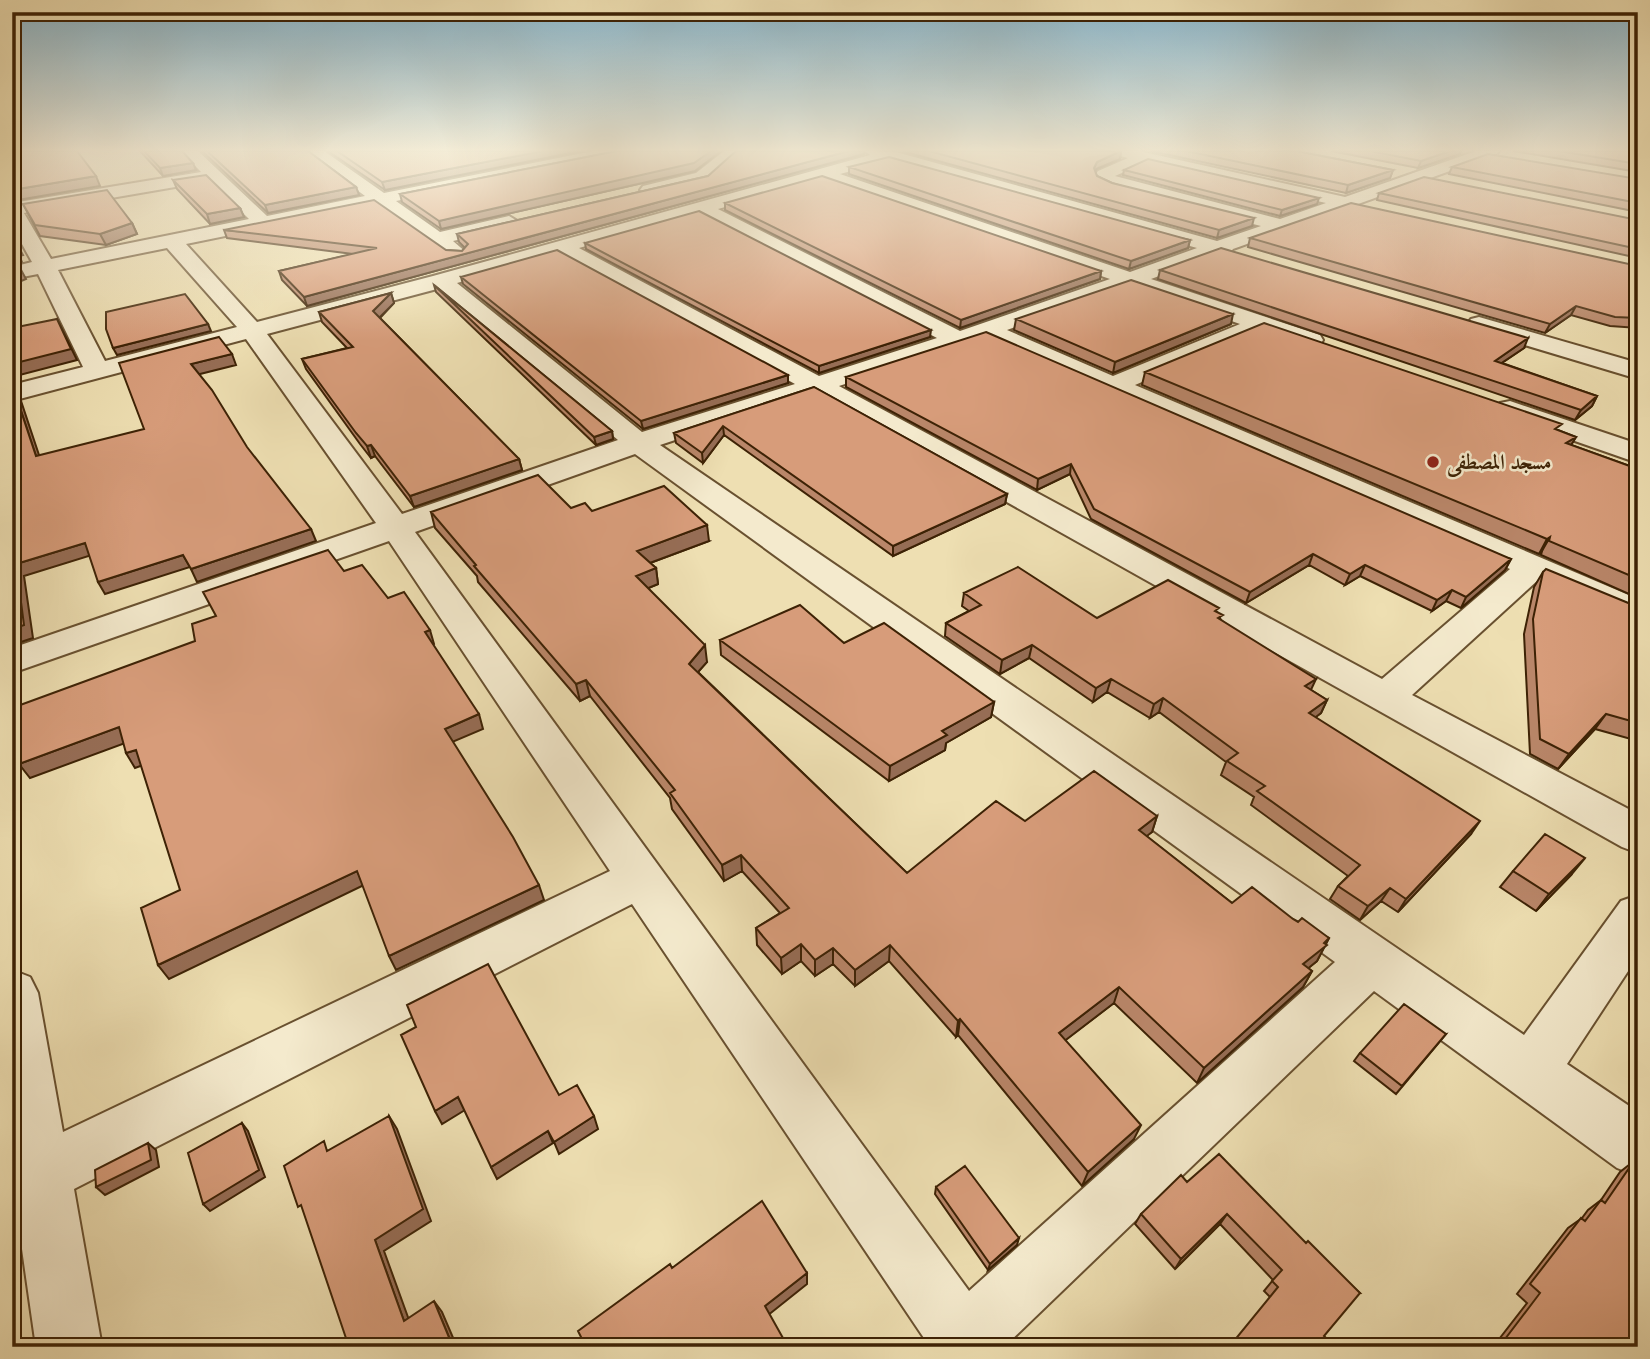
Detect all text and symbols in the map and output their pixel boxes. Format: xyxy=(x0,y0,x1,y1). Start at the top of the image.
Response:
place label: مسجد المصطفى xyxy=(1446,448,1552,478)
marker: مسجد المصطفى xyxy=(1425,454,1441,470)

